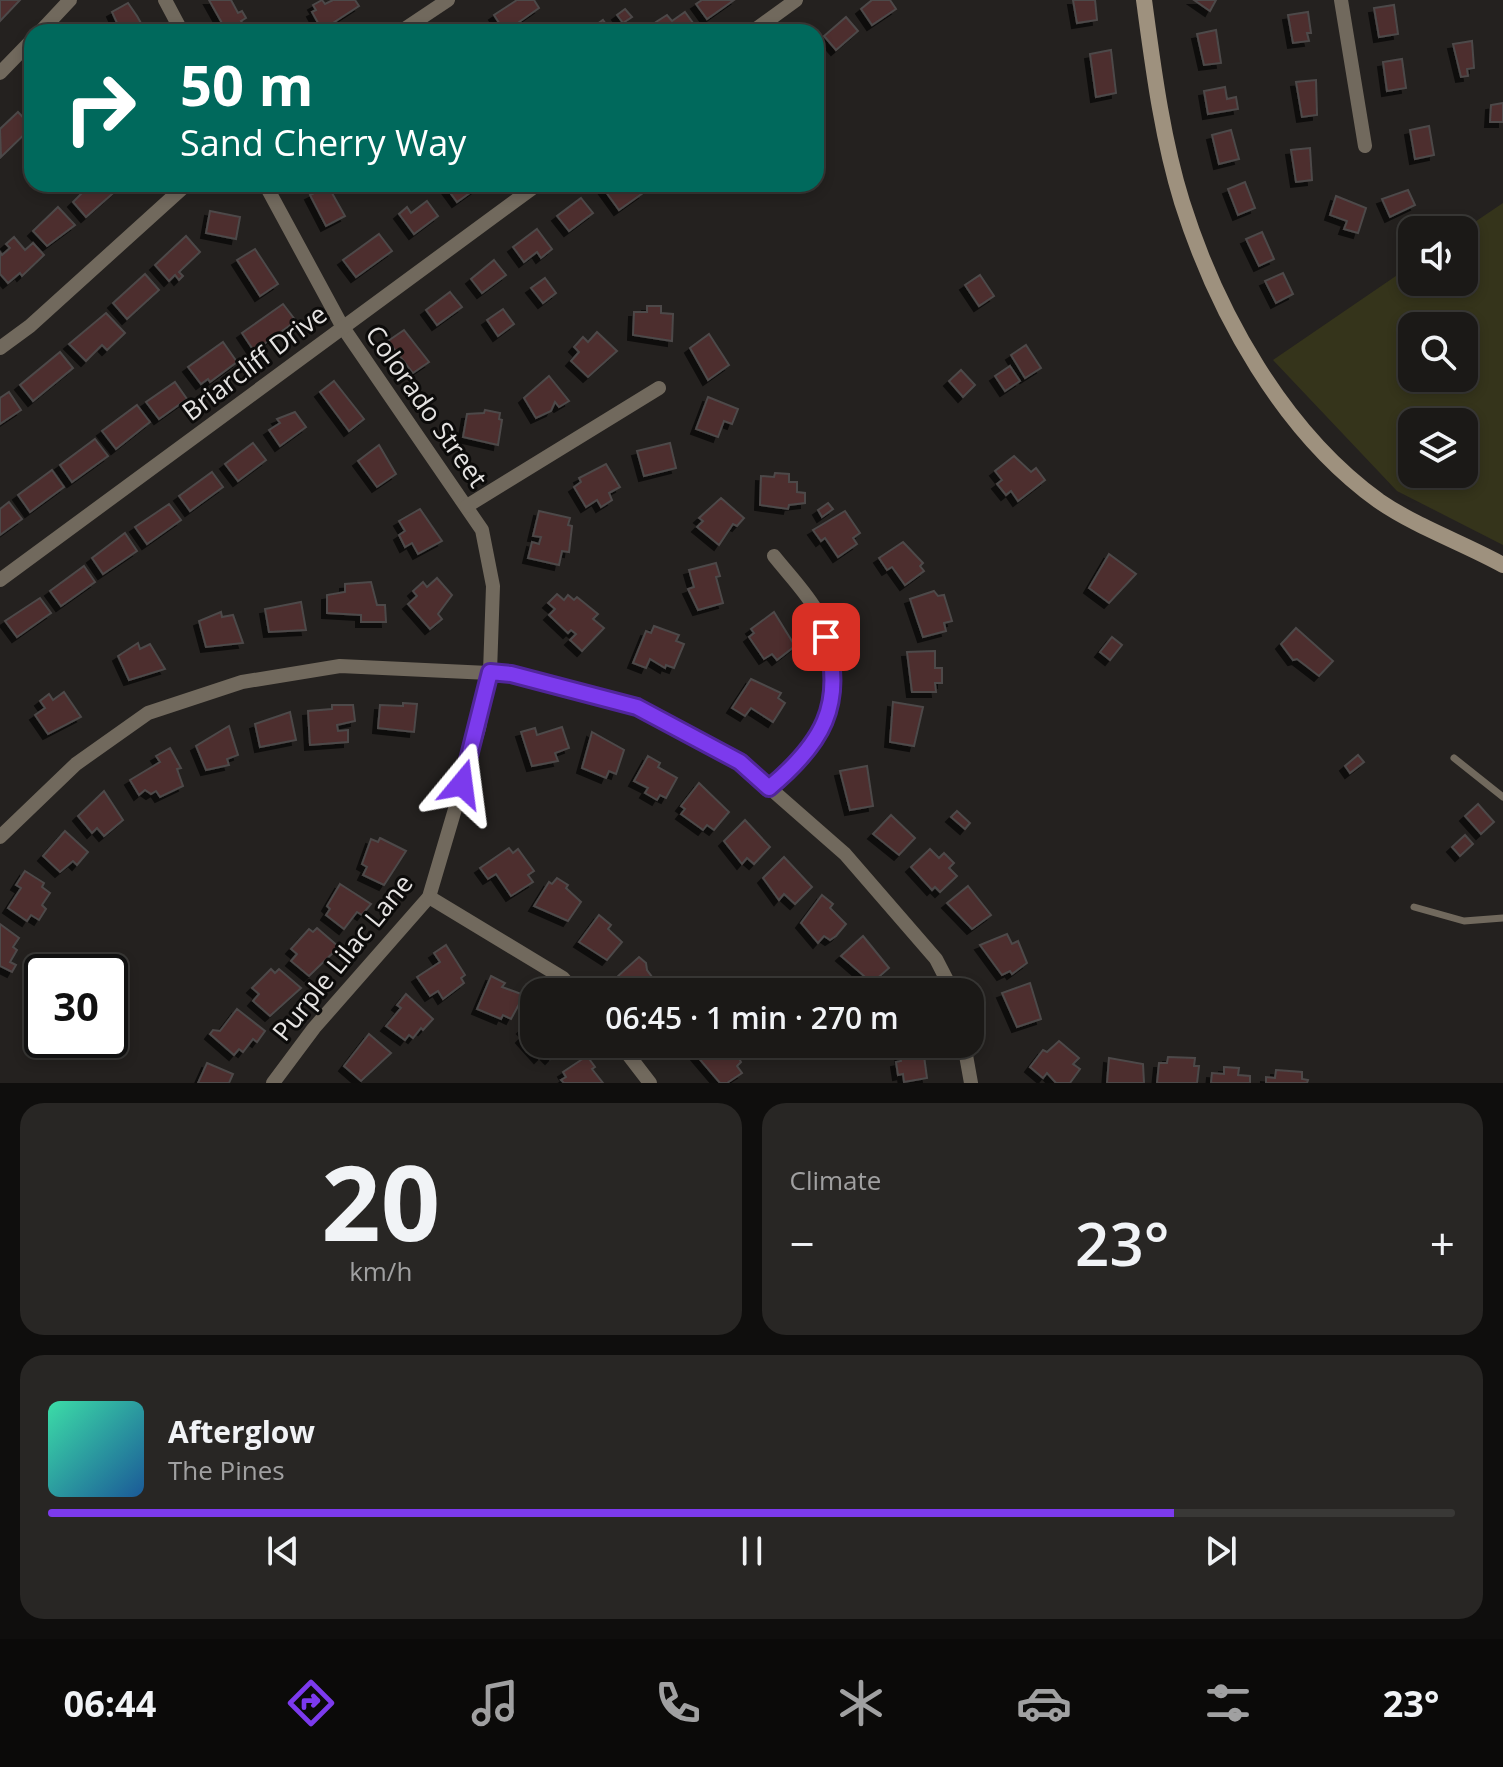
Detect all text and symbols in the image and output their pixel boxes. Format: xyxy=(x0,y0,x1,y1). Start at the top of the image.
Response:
text: 50 m xyxy=(180,46,314,122)
icon: right xyxy=(48,56,152,160)
text: Sand Cherry Way xyxy=(180,118,466,167)
map controls xyxy=(1398,216,1478,488)
button: sound xyxy=(1398,216,1478,296)
street label: Briarcliff Drive xyxy=(174,296,334,428)
button: search xyxy=(1398,312,1478,392)
street label: Colorado Street xyxy=(358,318,496,494)
button: layers xyxy=(1398,408,1478,488)
pin xyxy=(792,603,860,671)
icon: arrive xyxy=(804,615,848,659)
position arrow xyxy=(420,742,504,826)
street label: Purple Lilac Lane xyxy=(264,866,420,1048)
speed limit sign: 30 xyxy=(24,954,128,1058)
text: 06:45 · 1 min · 270 m xyxy=(605,997,899,1038)
text: 20 xyxy=(321,1130,440,1271)
text: Climate xyxy=(790,1162,881,1198)
text: 23° xyxy=(1075,1202,1169,1284)
text: − xyxy=(790,1213,815,1273)
text: + xyxy=(1430,1213,1455,1273)
text: km/h xyxy=(349,1253,412,1289)
text: Afterglow xyxy=(168,1411,315,1452)
text: The Pines xyxy=(168,1452,285,1488)
icon: previous xyxy=(261,1529,305,1573)
icon: pause xyxy=(730,1529,774,1573)
icon: next xyxy=(1199,1529,1243,1573)
icon: directions xyxy=(283,1675,339,1731)
icon: music xyxy=(467,1675,523,1731)
icon: phone xyxy=(650,1675,706,1731)
icon: climate xyxy=(833,1675,889,1731)
icon: car xyxy=(1016,1675,1072,1731)
icon: filters xyxy=(1200,1675,1256,1731)
text: 06:44 xyxy=(64,1679,156,1728)
text: 23° xyxy=(1383,1679,1439,1728)

